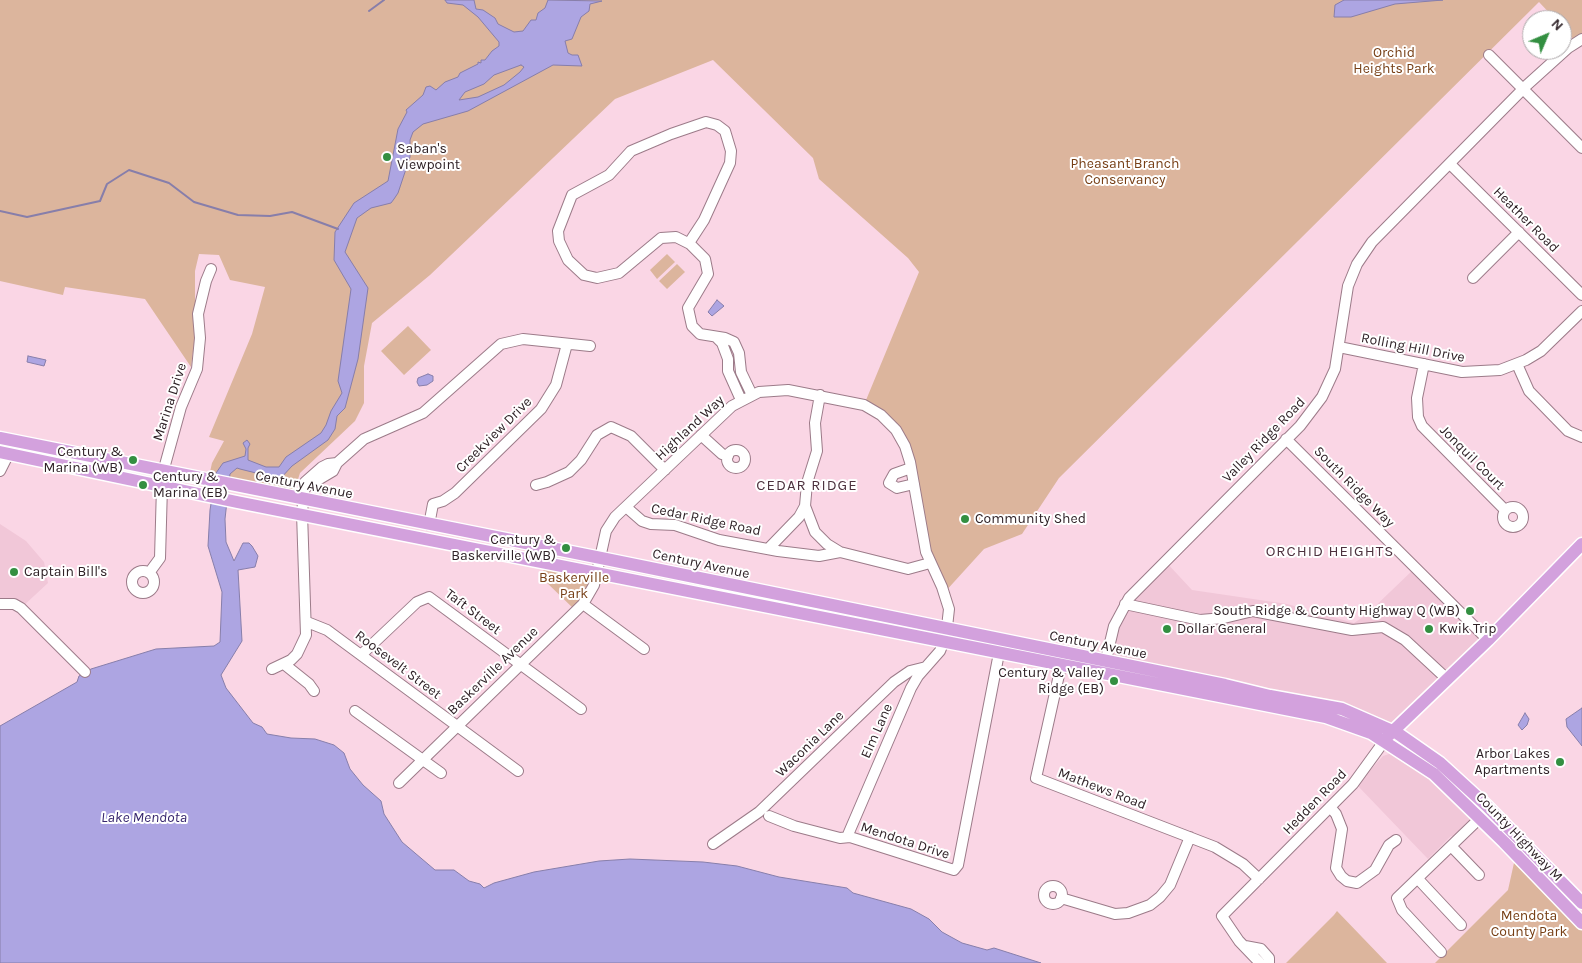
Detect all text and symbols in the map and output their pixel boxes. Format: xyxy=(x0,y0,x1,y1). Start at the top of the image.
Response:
north arrow xyxy=(1522,10,1572,60)
text: N xyxy=(1548,15,1567,34)
park label: Orchid Heights Park xyxy=(1353,45,1435,78)
place label: Saban's Viewpoint xyxy=(397,141,460,174)
marker: Saban's Viewpoint xyxy=(381,151,393,163)
park label: Pheasant Branch Conservancy xyxy=(1071,156,1179,188)
street label: Heather Road xyxy=(1490,184,1562,256)
street label: Rolling Hill Drive xyxy=(1360,330,1466,366)
street label: Marina Drive xyxy=(149,361,191,443)
street label: Highland Way xyxy=(652,392,728,464)
street label: Creekview Drive xyxy=(453,394,535,476)
street label: Valley Ridge Road xyxy=(1219,394,1309,486)
street label: Jonquil Court xyxy=(1436,422,1508,494)
street label: South Ridge Way xyxy=(1310,443,1398,531)
place label: Century & Marina (WB) xyxy=(44,444,123,477)
marker: Century & Marina (WB) xyxy=(127,454,139,466)
street label: Century Avenue xyxy=(254,467,354,503)
place label: Century & Marina (EB) xyxy=(153,469,228,502)
district label: CEDAR RIDGE xyxy=(755,477,859,495)
marker: Century & Marina (EB) xyxy=(137,479,149,491)
street label: Cedar Ridge Road xyxy=(650,500,762,540)
place label: Community Shed xyxy=(975,511,1086,527)
marker: Community Shed xyxy=(959,513,971,525)
place label: Century & Baskerville (WB) xyxy=(451,532,556,564)
marker: Century & Baskerville (WB) xyxy=(560,542,572,554)
district label: ORCHID HEIGHTS xyxy=(1264,543,1396,561)
street label: Century Avenue xyxy=(651,545,751,583)
place label: Captain Bill's xyxy=(24,564,107,580)
marker: Captain Bill's xyxy=(8,566,20,578)
park label: Baskerville Park xyxy=(539,570,609,602)
street label: Taft Street xyxy=(442,586,504,638)
place label: South Ridge & County Highway Q (WB) xyxy=(1213,603,1460,619)
marker: South Ridge & County Highway Q (WB) xyxy=(1464,605,1476,617)
place label: Dollar General xyxy=(1177,621,1266,637)
place label: Kwik Trip xyxy=(1439,621,1496,637)
street label: Baskerville Avenue xyxy=(444,623,542,719)
marker: Dollar General xyxy=(1161,623,1173,635)
marker: Kwik Trip xyxy=(1423,623,1435,635)
street label: Roosevelt Street xyxy=(352,627,444,703)
street label: Century Avenue xyxy=(1048,627,1148,663)
place label: Century & Valley Ridge (EB) xyxy=(998,665,1104,698)
marker: Century & Valley Ridge (EB) xyxy=(1108,675,1120,687)
street label: Elm Lane xyxy=(858,701,896,761)
street label: Waconia Lane xyxy=(772,707,848,781)
place label: Arbor Lakes Apartments xyxy=(1474,746,1550,779)
marker: Arbor Lakes Apartments xyxy=(1554,756,1566,768)
street label: Mathews Road xyxy=(1055,764,1149,814)
street label: Hedden Road xyxy=(1280,766,1350,838)
street label: County Highway M xyxy=(1472,789,1566,885)
water label: Lake Mendota xyxy=(101,809,187,827)
street label: Mendota Drive xyxy=(858,819,952,863)
park label: Mendota County Park xyxy=(1491,908,1567,940)

